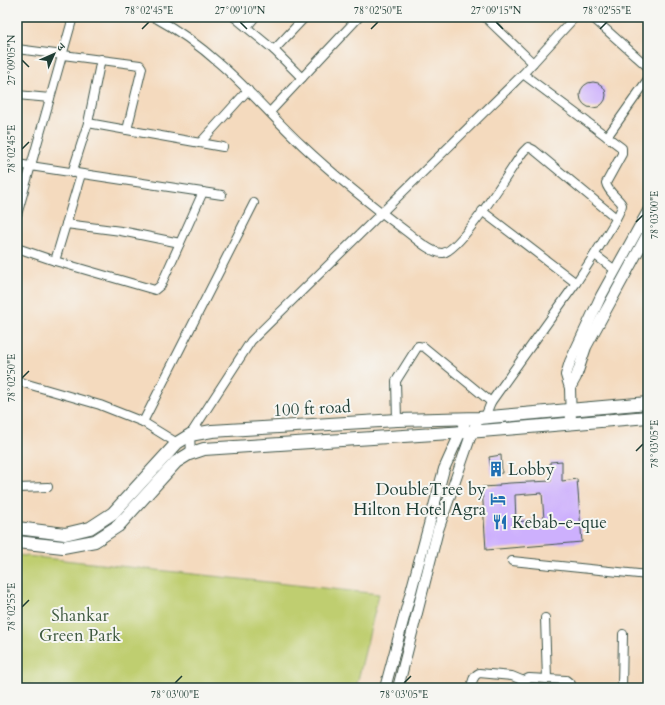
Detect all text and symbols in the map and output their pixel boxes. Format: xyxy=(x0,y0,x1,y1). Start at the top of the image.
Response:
text: 78°02'45"E xyxy=(125,4,173,18)
text: 27°09'10"N xyxy=(215,4,266,18)
text: 78°02'50"E xyxy=(354,4,402,18)
text: 27°09'15"N xyxy=(471,4,522,18)
text: 78°02'55"E xyxy=(583,4,631,18)
text: 27°09'05"N xyxy=(5,34,19,85)
north arrow xyxy=(34,34,74,74)
text: उ xyxy=(53,39,69,56)
text: 78°02'45"E xyxy=(5,125,19,173)
text: 78°03'00"E xyxy=(648,191,662,239)
text: 78°02'50"E xyxy=(5,354,19,402)
street label: 100 ft road xyxy=(273,395,351,422)
text: 78°03'05"E xyxy=(648,420,662,468)
place label: Lobby xyxy=(508,458,555,481)
building icon: Lobby xyxy=(487,460,505,478)
place label: DoubleTree by Hilton Hotel Agra xyxy=(353,478,487,521)
hotel icon: DoubleTree by Hilton Hotel Agra xyxy=(489,490,507,508)
place label: Kebab-e-que xyxy=(512,511,607,534)
restaurant icon: Kebab-e-que xyxy=(491,513,509,531)
text: 78°02'55"E xyxy=(5,583,19,631)
park label: Shankar Green Park xyxy=(39,604,122,647)
text: 78°03'00"E xyxy=(151,688,199,702)
text: 78°03'05"E xyxy=(380,688,428,702)

